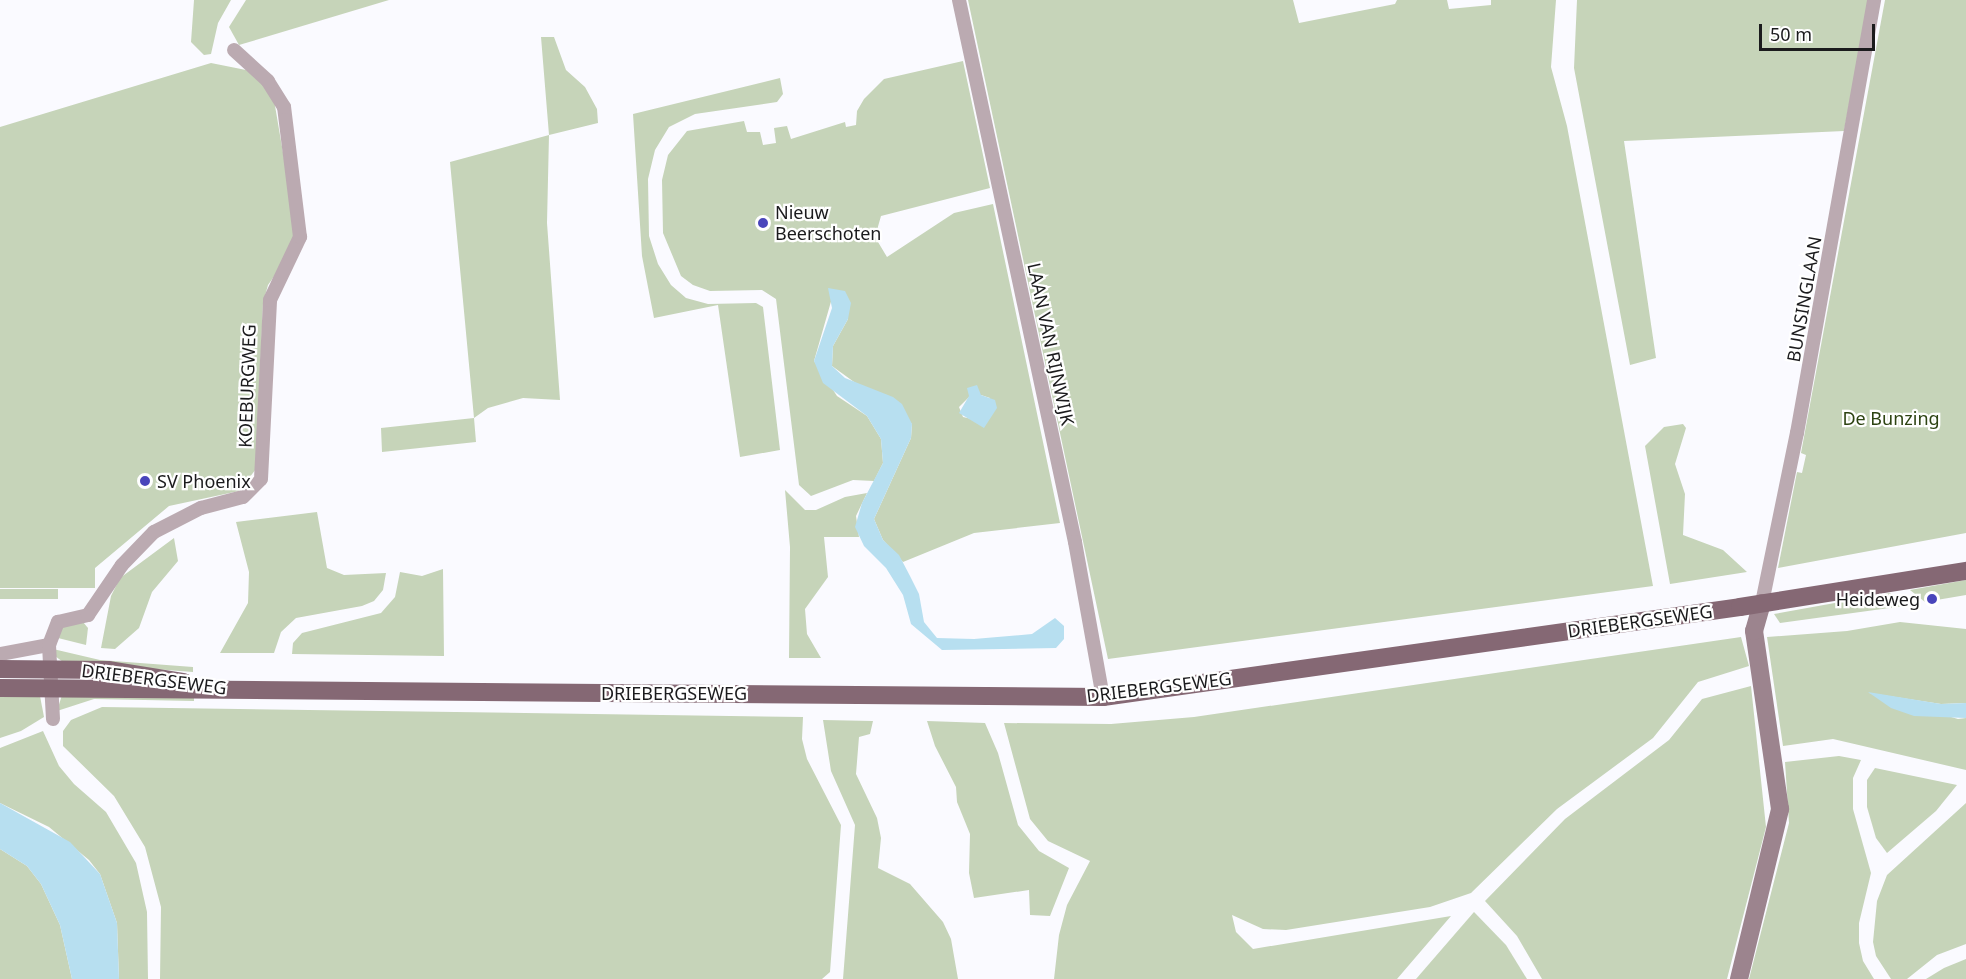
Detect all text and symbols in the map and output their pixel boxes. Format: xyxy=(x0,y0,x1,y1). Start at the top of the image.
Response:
scale bar xyxy=(1762,12,1878,50)
text: 50 m xyxy=(1770,22,1812,46)
place label: Nieuw Beerschoten xyxy=(775,202,881,244)
marker: Nieuw Beerschoten xyxy=(756,216,770,230)
street label: BUNSINGLAAN xyxy=(1782,234,1826,364)
street label: LAAN VAN RIJNWIJK xyxy=(1023,261,1079,427)
street label: KOEBURGWEG xyxy=(234,324,260,448)
park label: De Bunzing xyxy=(1842,407,1940,429)
place label: SV Phoenix xyxy=(157,470,251,492)
marker: SV Phoenix xyxy=(138,474,152,488)
place label: Heideweg xyxy=(1836,588,1920,610)
marker: Heideweg xyxy=(1925,592,1939,606)
street label: DRIEBERGSEWEG xyxy=(1566,600,1714,642)
street label: DRIEBERGSEWEG xyxy=(80,659,228,699)
street label: DRIEBERGSEWEG xyxy=(1085,667,1233,707)
street label: DRIEBERGSEWEG xyxy=(601,682,747,704)

